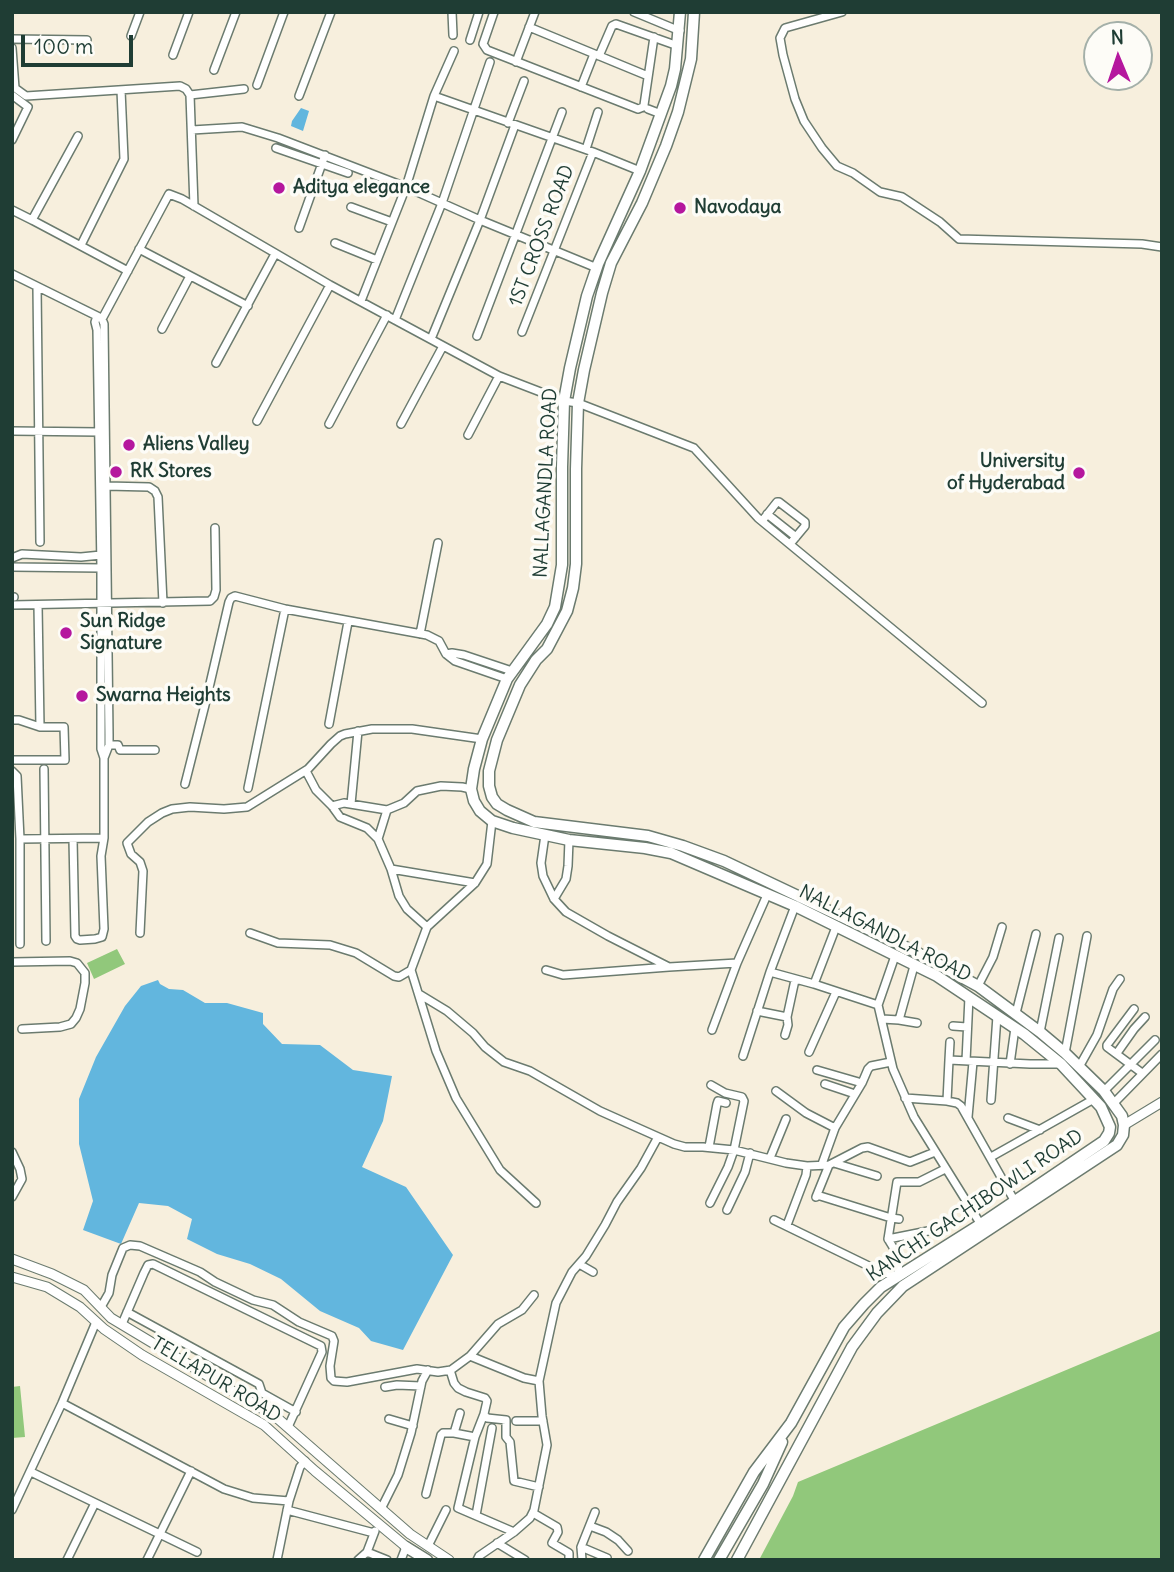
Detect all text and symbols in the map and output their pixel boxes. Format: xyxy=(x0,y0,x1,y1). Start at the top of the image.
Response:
scale bar xyxy=(24,21,136,65)
north arrow xyxy=(1083,21,1153,91)
text: N xyxy=(1110,25,1124,49)
text: 100 m xyxy=(34,33,93,60)
street label: 1ST CROSS ROAD xyxy=(505,162,579,310)
place label: Aditya elegance xyxy=(293,177,430,199)
marker: Aditya elegance xyxy=(271,180,287,196)
place label: Navodaya xyxy=(694,197,781,219)
marker: Navodaya xyxy=(672,200,688,216)
street label: NALLAGANDLA ROAD xyxy=(530,387,562,579)
place label: Aliens Valley xyxy=(143,434,250,456)
marker: Aliens Valley xyxy=(121,437,137,453)
place label: University of Hyderabad xyxy=(947,451,1065,495)
place label: RK Stores xyxy=(130,461,212,483)
marker: RK Stores xyxy=(108,464,124,480)
marker: University of Hyderabad xyxy=(1071,465,1087,481)
place label: Sun Ridge Signature xyxy=(80,611,166,655)
marker: Sun Ridge Signature xyxy=(58,625,74,641)
place label: Swarna Heights xyxy=(96,685,231,707)
marker: Swarna Heights xyxy=(74,688,90,704)
street label: NALLAGANDLA ROAD xyxy=(795,881,975,987)
street label: KANCHI GACHIBOWLI ROAD xyxy=(863,1125,1087,1287)
street label: TELLAPUR ROAD xyxy=(147,1332,285,1428)

